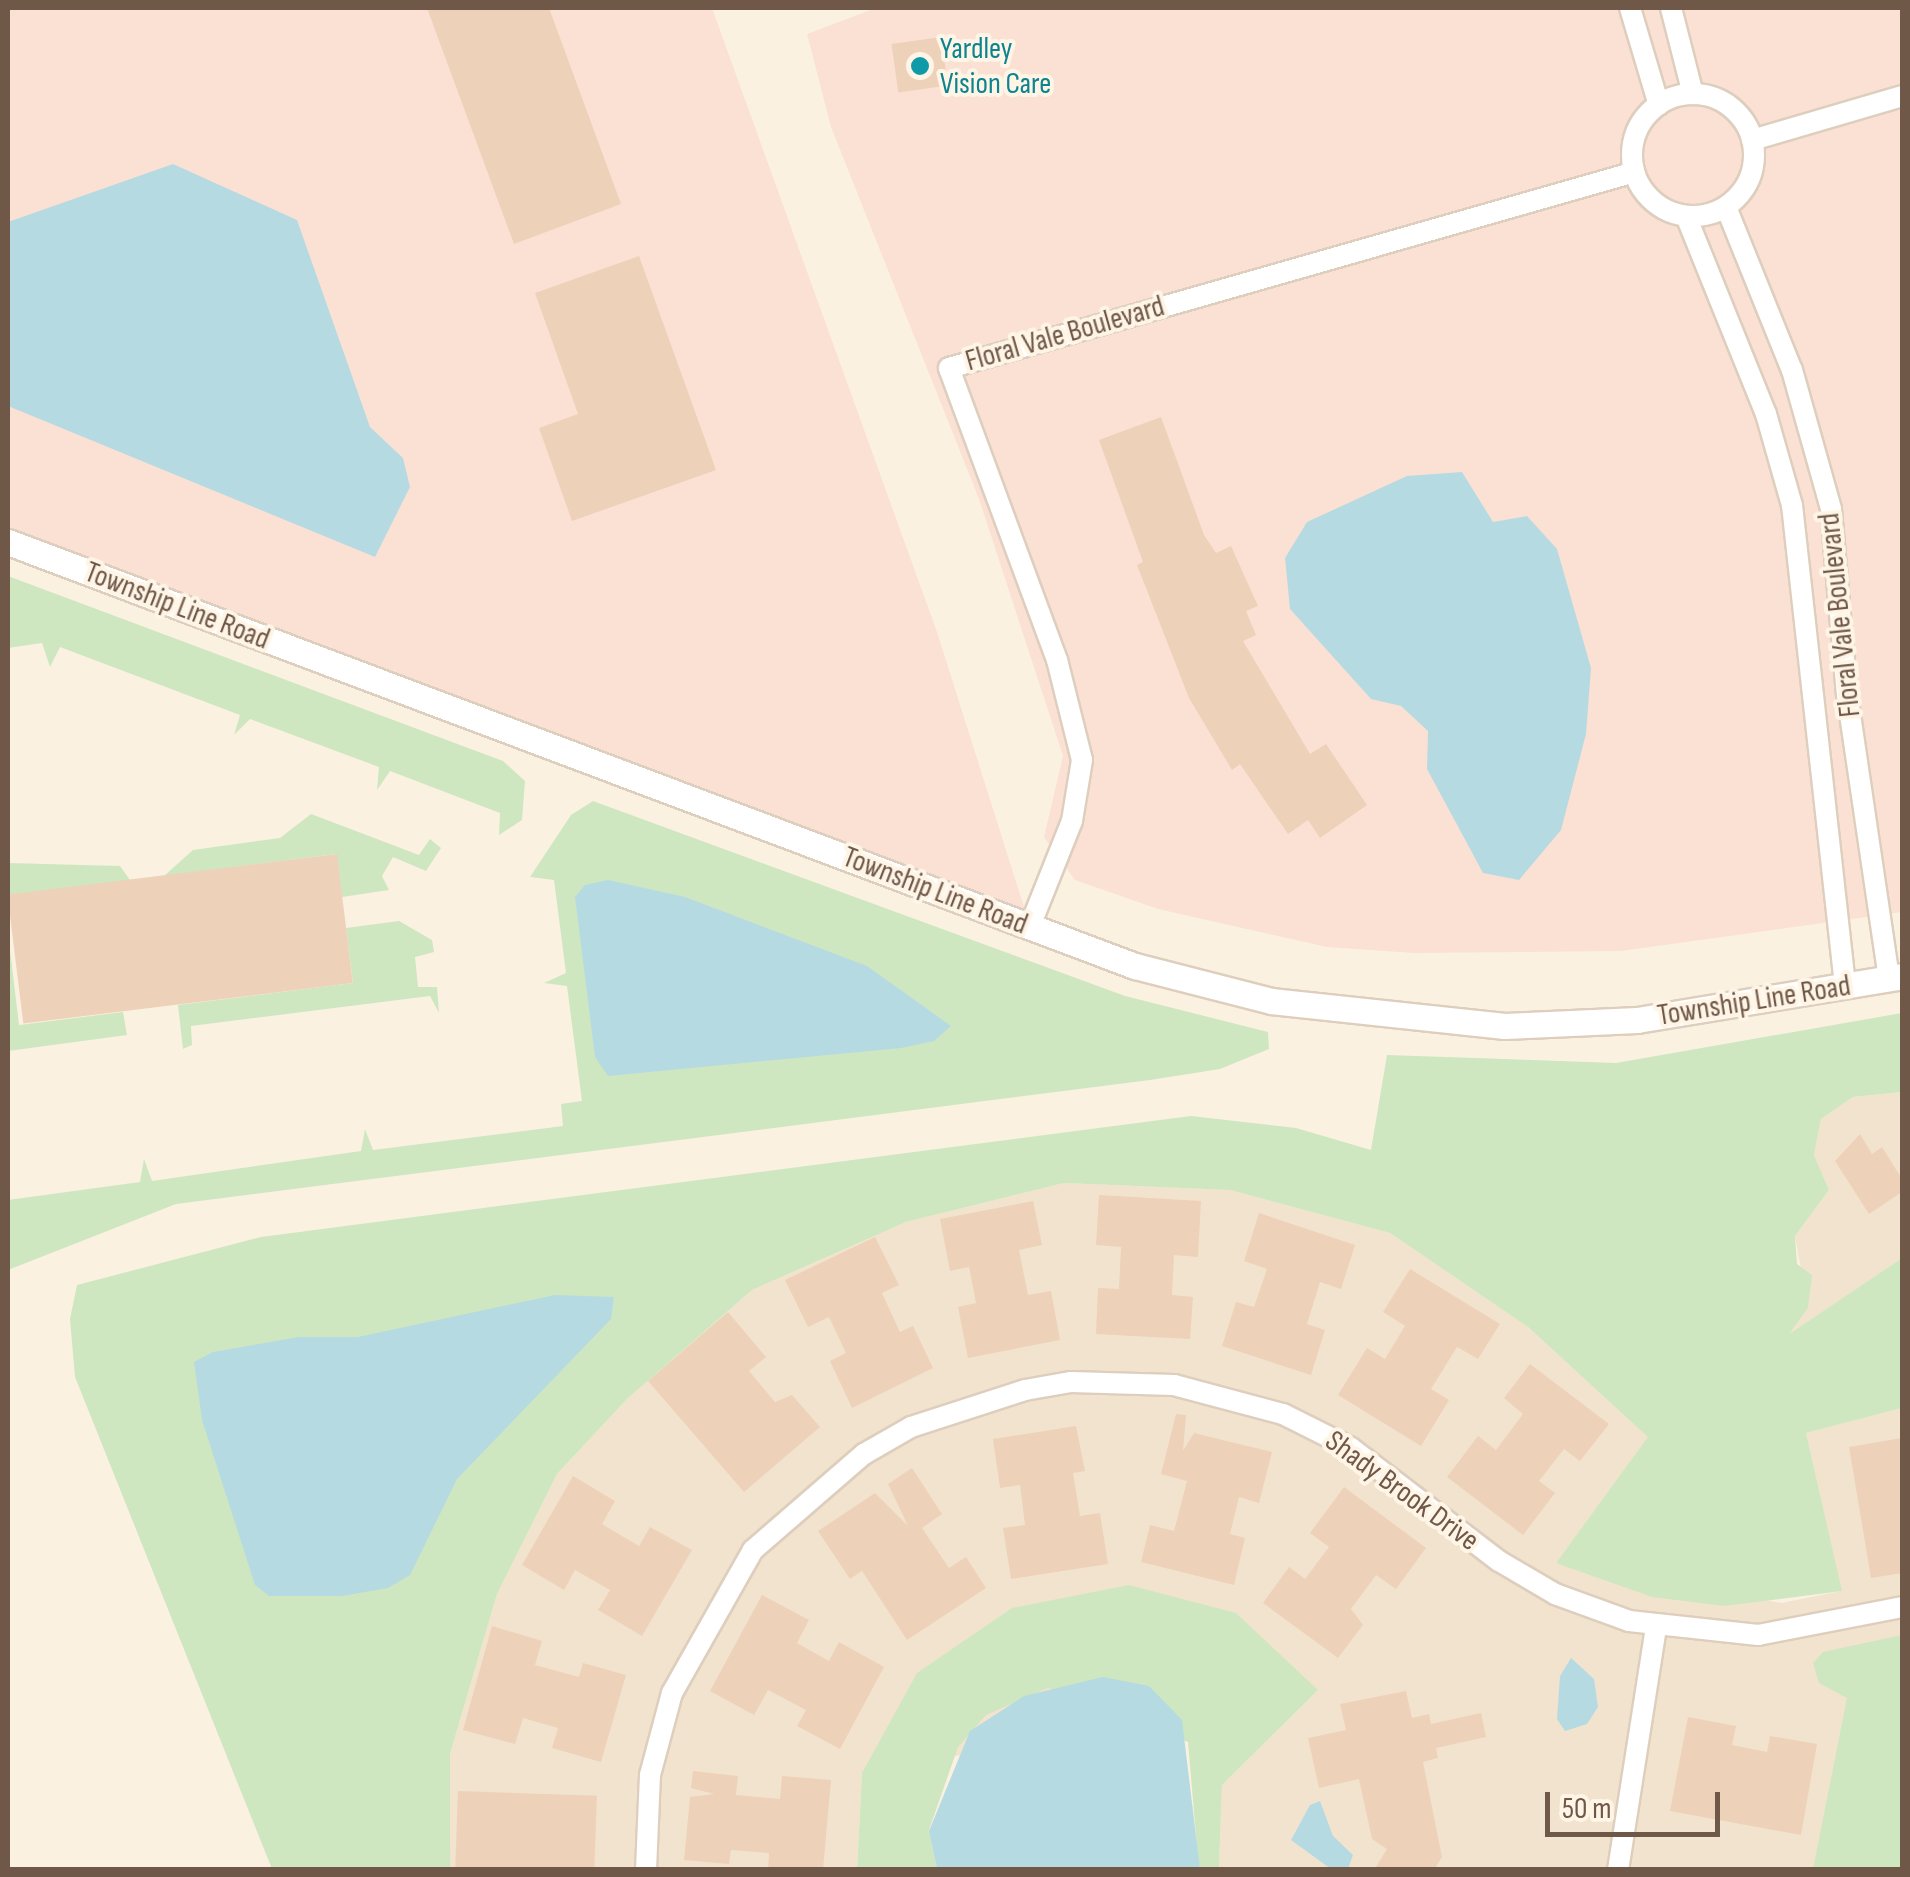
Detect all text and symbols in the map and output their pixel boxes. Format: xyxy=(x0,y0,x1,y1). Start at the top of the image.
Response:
place label: Yardley Vision Care xyxy=(940,31,1051,102)
marker: Yardley Vision Care xyxy=(909,55,931,77)
street label: Floral Vale Boulevard xyxy=(961,288,1169,380)
street label: Floral Vale Boulevard xyxy=(1811,511,1869,719)
street label: Township Line Road xyxy=(80,554,274,658)
street label: Township Line Road xyxy=(838,839,1032,943)
street label: Township Line Road xyxy=(1655,968,1853,1034)
street label: Shady Brook Drive xyxy=(1318,1423,1486,1559)
scale bar xyxy=(1550,1772,1725,1834)
text: 50 m xyxy=(1562,1791,1611,1827)

